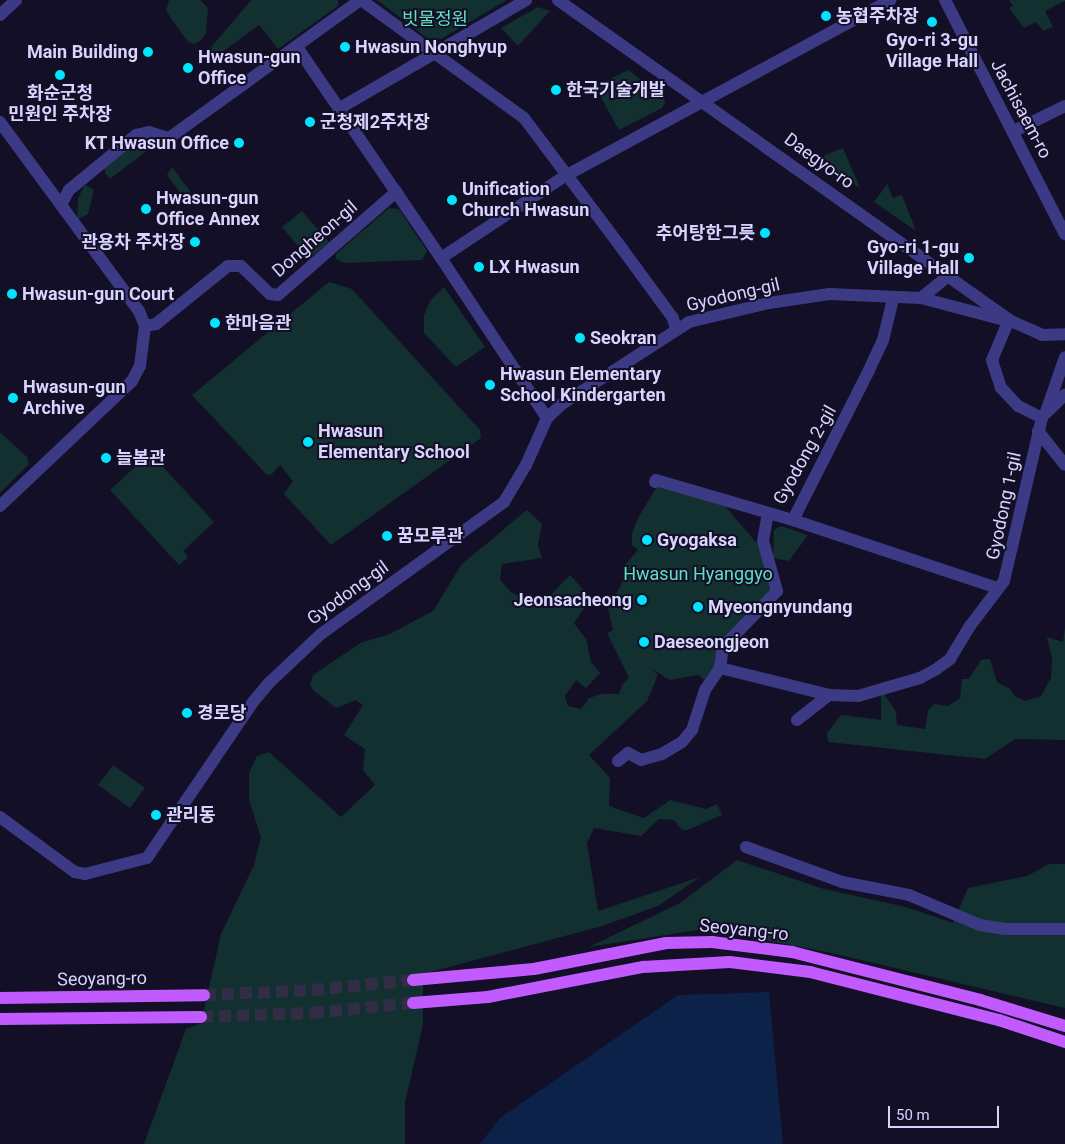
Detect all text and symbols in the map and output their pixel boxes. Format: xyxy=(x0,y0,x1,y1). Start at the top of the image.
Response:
place label: 농협주차장 xyxy=(836,5,919,27)
park label: 빗물정원 xyxy=(402,8,468,30)
marker: 농협주차장 xyxy=(820,10,832,22)
marker: Gyo-ri 3-gu Village Hall xyxy=(926,16,938,28)
place label: Gyo-ri 3-gu Village Hall xyxy=(886,30,978,72)
place label: Hwasun Nonghyup xyxy=(355,36,507,58)
place label: Main Building xyxy=(27,41,138,63)
marker: Hwasun Nonghyup xyxy=(339,41,351,53)
marker: Main Building xyxy=(142,46,154,58)
place label: Hwasun-gun Office xyxy=(198,47,301,90)
street label: Jachisaem-ro xyxy=(986,56,1056,162)
marker: Hwasun-gun Office xyxy=(182,62,194,74)
marker: 화순군청 민원인 주차장 xyxy=(54,69,66,81)
place label: 한국기술개발 xyxy=(566,79,665,101)
place label: 화순군청 민원인 주차장 xyxy=(8,83,112,126)
marker: 한국기술개발 xyxy=(550,84,562,96)
place label: 군청제2주차장 xyxy=(320,111,430,133)
marker: 군청제2주차장 xyxy=(304,116,316,128)
street label: Daegyo-ro xyxy=(780,128,858,194)
place label: KT Hwasun Office xyxy=(84,132,229,154)
marker: KT Hwasun Office xyxy=(233,137,245,149)
place label: Unification Church Hwasun xyxy=(462,179,589,222)
place label: Hwasun-gun Office Annex xyxy=(156,188,260,230)
marker: Unification Church Hwasun xyxy=(446,194,458,206)
street label: Dongheon-gil xyxy=(268,196,362,282)
marker: Hwasun-gun Office Annex xyxy=(140,203,152,215)
place label: 추어탕한그릇 xyxy=(656,222,755,244)
marker: 추어탕한그릇 xyxy=(759,227,771,239)
place label: 관용차 주차장 xyxy=(81,231,185,253)
marker: 관용차 주차장 xyxy=(189,236,201,248)
place label: Gyo-ri 1-gu Village Hall xyxy=(867,237,959,280)
marker: Gyo-ri 1-gu Village Hall xyxy=(963,252,975,264)
place label: LX Hwasun xyxy=(489,256,580,278)
marker: LX Hwasun xyxy=(473,261,485,273)
street label: Gyodong-gil xyxy=(684,274,782,316)
place label: Hwasun-gun Court xyxy=(22,283,174,305)
marker: Hwasun-gun Court xyxy=(6,288,18,300)
place label: 한마음관 xyxy=(225,312,291,334)
marker: 한마음관 xyxy=(209,317,221,329)
place label: Seokran xyxy=(590,327,657,349)
marker: Seokran xyxy=(574,332,586,344)
place label: Hwasun Elementary School Kindergarten xyxy=(500,364,666,406)
place label: Hwasun-gun Archive xyxy=(23,377,126,419)
marker: Hwasun Elementary School Kindergarten xyxy=(484,379,496,391)
marker: Hwasun-gun Archive xyxy=(7,392,19,404)
street label: Gyodong 2-gil xyxy=(769,402,841,508)
place label: Hwasun Elementary School xyxy=(318,421,470,464)
marker: Hwasun Elementary School xyxy=(302,436,314,448)
place label: 늘봄관 xyxy=(116,447,166,469)
street label: Gyodong 1-gil xyxy=(982,450,1026,562)
marker: 늘봄관 xyxy=(100,452,112,464)
place label: 꿈모루관 xyxy=(397,525,463,547)
place label: Gyogaksa xyxy=(657,529,737,551)
marker: 꿈모루관 xyxy=(381,530,393,542)
marker: Gyogaksa xyxy=(641,534,653,546)
street label: Gyodong-gil xyxy=(303,556,393,630)
park label: Hwasun Hyanggyo xyxy=(623,563,773,585)
place label: Jeonsacheong xyxy=(513,589,632,611)
marker: Jeonsacheong xyxy=(636,594,648,606)
place label: Myeongnyundang xyxy=(708,596,852,618)
marker: Myeongnyundang xyxy=(692,601,704,613)
place label: Daeseongjeon xyxy=(654,631,769,653)
marker: Daeseongjeon xyxy=(638,636,650,648)
place label: 경로당 xyxy=(197,702,247,724)
marker: 경로당 xyxy=(181,707,193,719)
place label: 관리동 xyxy=(166,804,216,826)
marker: 관리동 xyxy=(150,809,162,821)
street label: Seoyang-ro xyxy=(698,915,790,945)
street label: Seoyang-ro xyxy=(57,967,147,991)
scale bar xyxy=(890,1096,1001,1128)
text: 50 m xyxy=(896,1106,930,1124)

